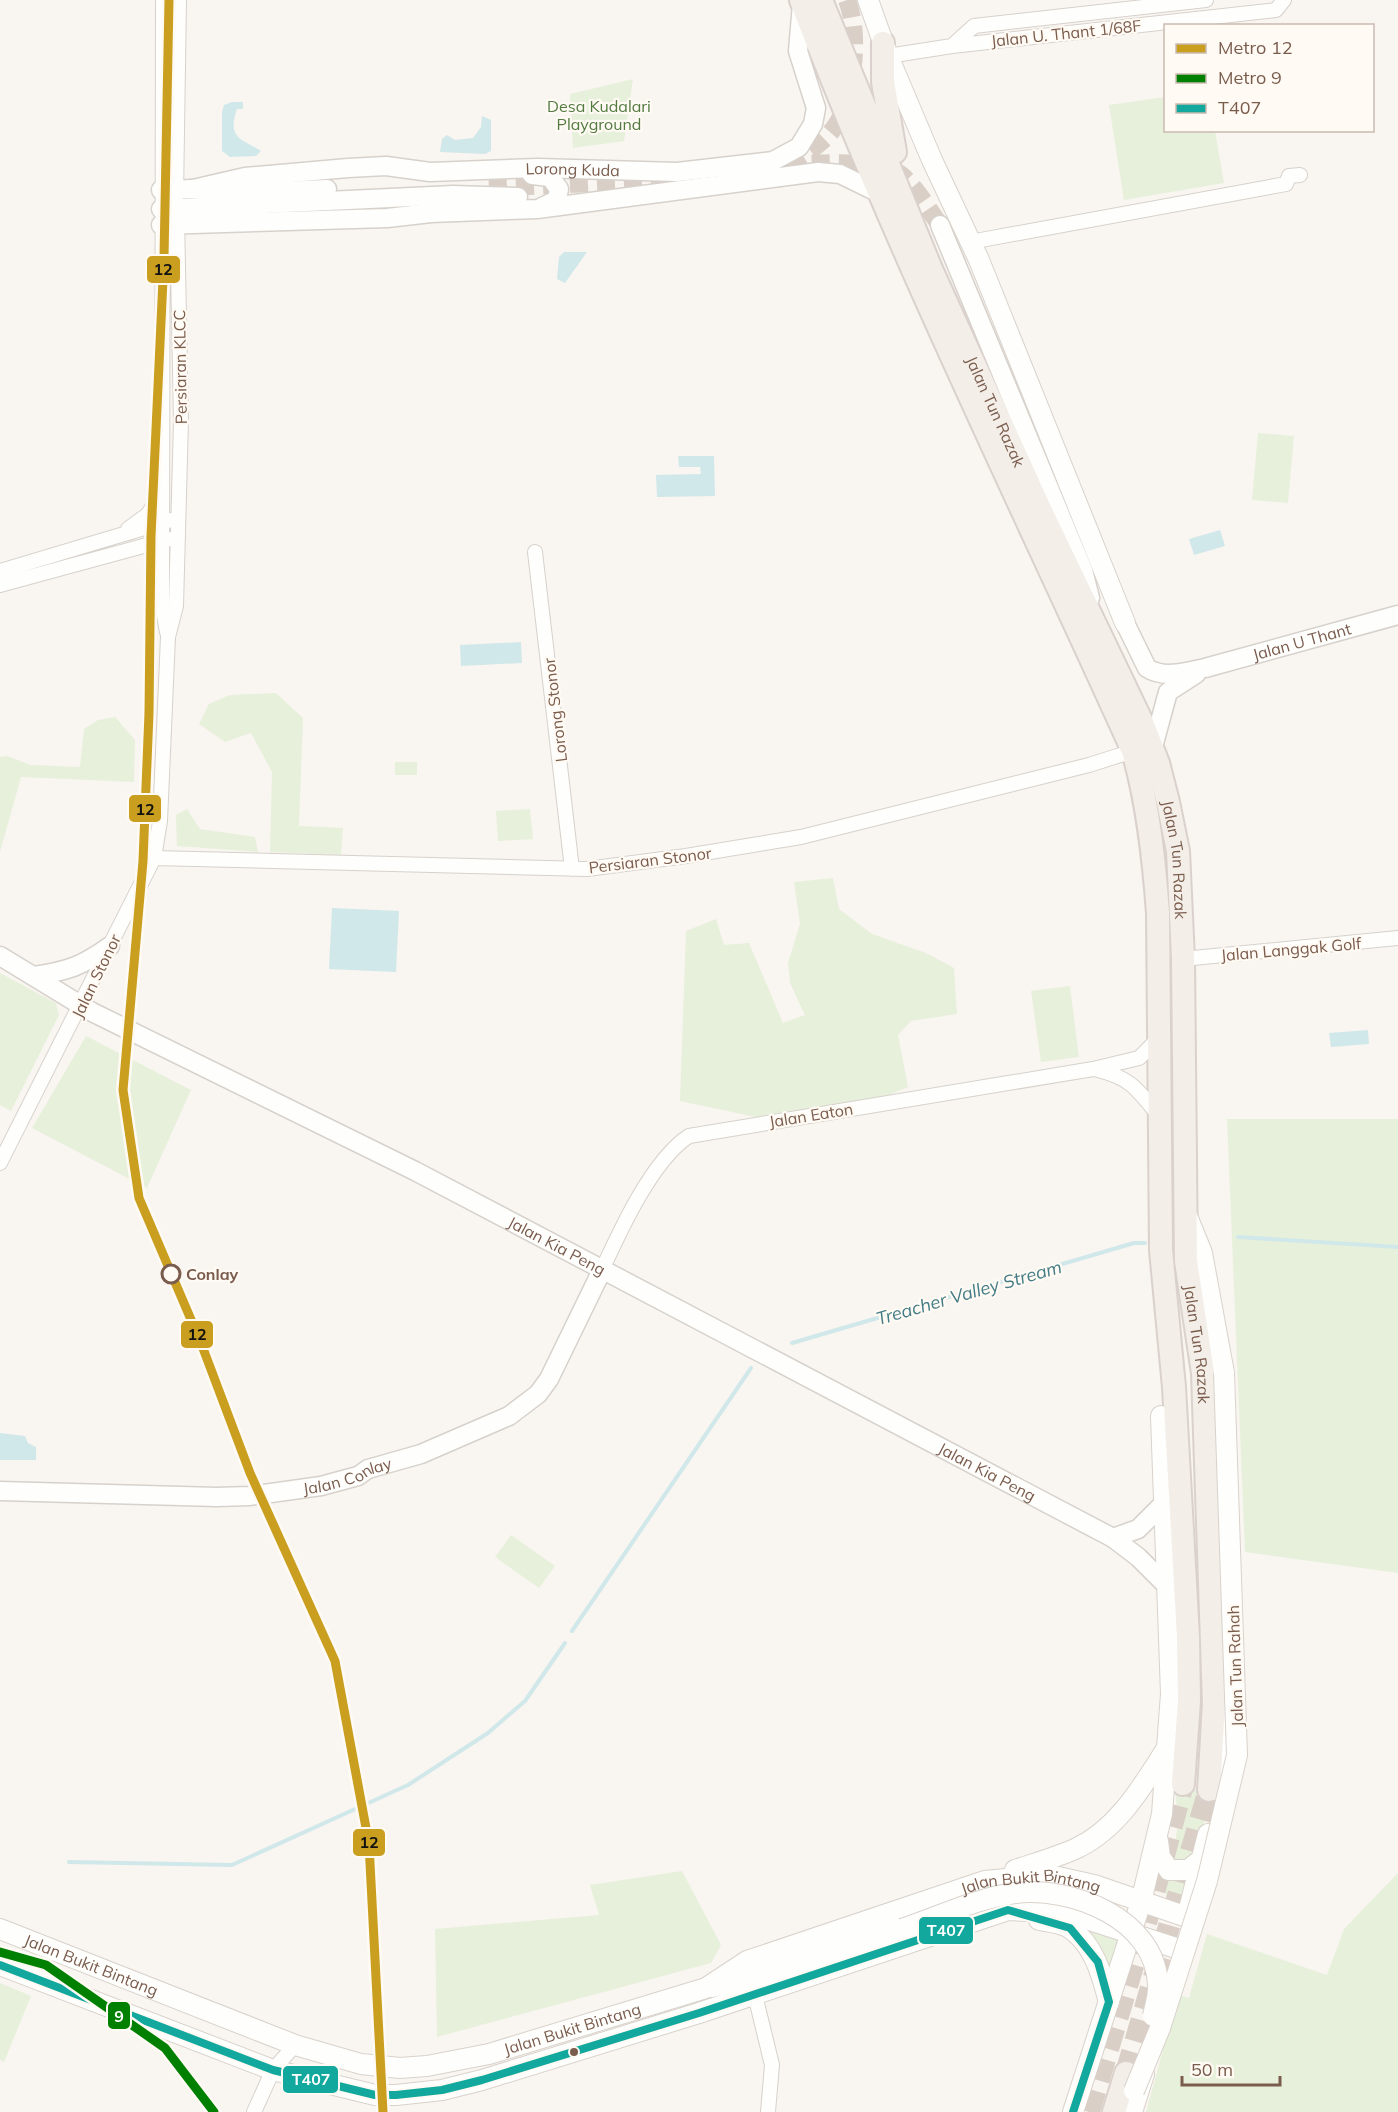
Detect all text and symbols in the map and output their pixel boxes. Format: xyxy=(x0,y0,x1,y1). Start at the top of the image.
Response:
street label: Jalan U. Thant 1/68F xyxy=(990,15,1142,51)
legend xyxy=(1164,24,1374,132)
text: Metro 12 xyxy=(1218,36,1293,59)
text: Metro 9 xyxy=(1218,66,1282,89)
park label: Desa Kudalari Playground xyxy=(547,96,651,134)
text: T407 xyxy=(1218,96,1261,119)
street label: Lorong Kuda xyxy=(525,158,620,180)
line badge: 12 xyxy=(146,255,181,284)
text: 12 xyxy=(153,259,173,279)
street label: Persiaran KLCC xyxy=(169,310,191,424)
street label: Jalan Tun Razak xyxy=(962,353,1030,471)
street label: Jalan U Thant xyxy=(1250,618,1354,665)
street label: Lorong Stonor xyxy=(539,657,571,763)
line badge: 12 xyxy=(128,794,162,823)
street label: Jalan Tun Razak xyxy=(1158,798,1191,920)
text: 12 xyxy=(135,799,155,819)
street label: Persiaran Stonor xyxy=(587,843,713,877)
street label: Jalan Stonor xyxy=(67,931,125,1021)
street label: Jalan Langgak Golf xyxy=(1220,933,1363,965)
street label: Jalan Eaton xyxy=(768,1098,854,1132)
street label: Jalan Kia Peng xyxy=(505,1212,609,1279)
water label: Treacher Valley Stream xyxy=(873,1255,1064,1330)
marker: Conlay xyxy=(161,1264,181,1284)
place label: Conlay xyxy=(186,1264,239,1284)
street label: Jalan Tun Razak xyxy=(1180,1283,1214,1405)
line badge: 12 xyxy=(180,1320,214,1349)
text: 12 xyxy=(187,1324,207,1344)
street label: Jalan Kia Peng xyxy=(935,1438,1039,1506)
street label: Jalan Conlay xyxy=(302,1453,394,1498)
street label: Jalan Tun Rahah xyxy=(1223,1605,1247,1727)
line badge: 12 xyxy=(352,1828,386,1857)
text: 12 xyxy=(359,1832,379,1852)
street label: Jalan Bukit Bintang xyxy=(958,1865,1104,1899)
line badge: T407 xyxy=(918,1916,974,1945)
text: T407 xyxy=(927,1920,965,1940)
street label: Jalan Bukit Bintang xyxy=(21,1930,161,2000)
street label: Jalan Bukit Bintang xyxy=(501,1998,643,2059)
line badge: 9 xyxy=(107,2001,131,2030)
text: 9 xyxy=(114,2006,124,2026)
unlabelled marker xyxy=(568,2046,580,2058)
scale bar xyxy=(1182,2049,1280,2087)
text: 50 m xyxy=(1191,2058,1233,2081)
line badge: T407 xyxy=(282,2065,339,2094)
text: T407 xyxy=(292,2069,330,2089)

